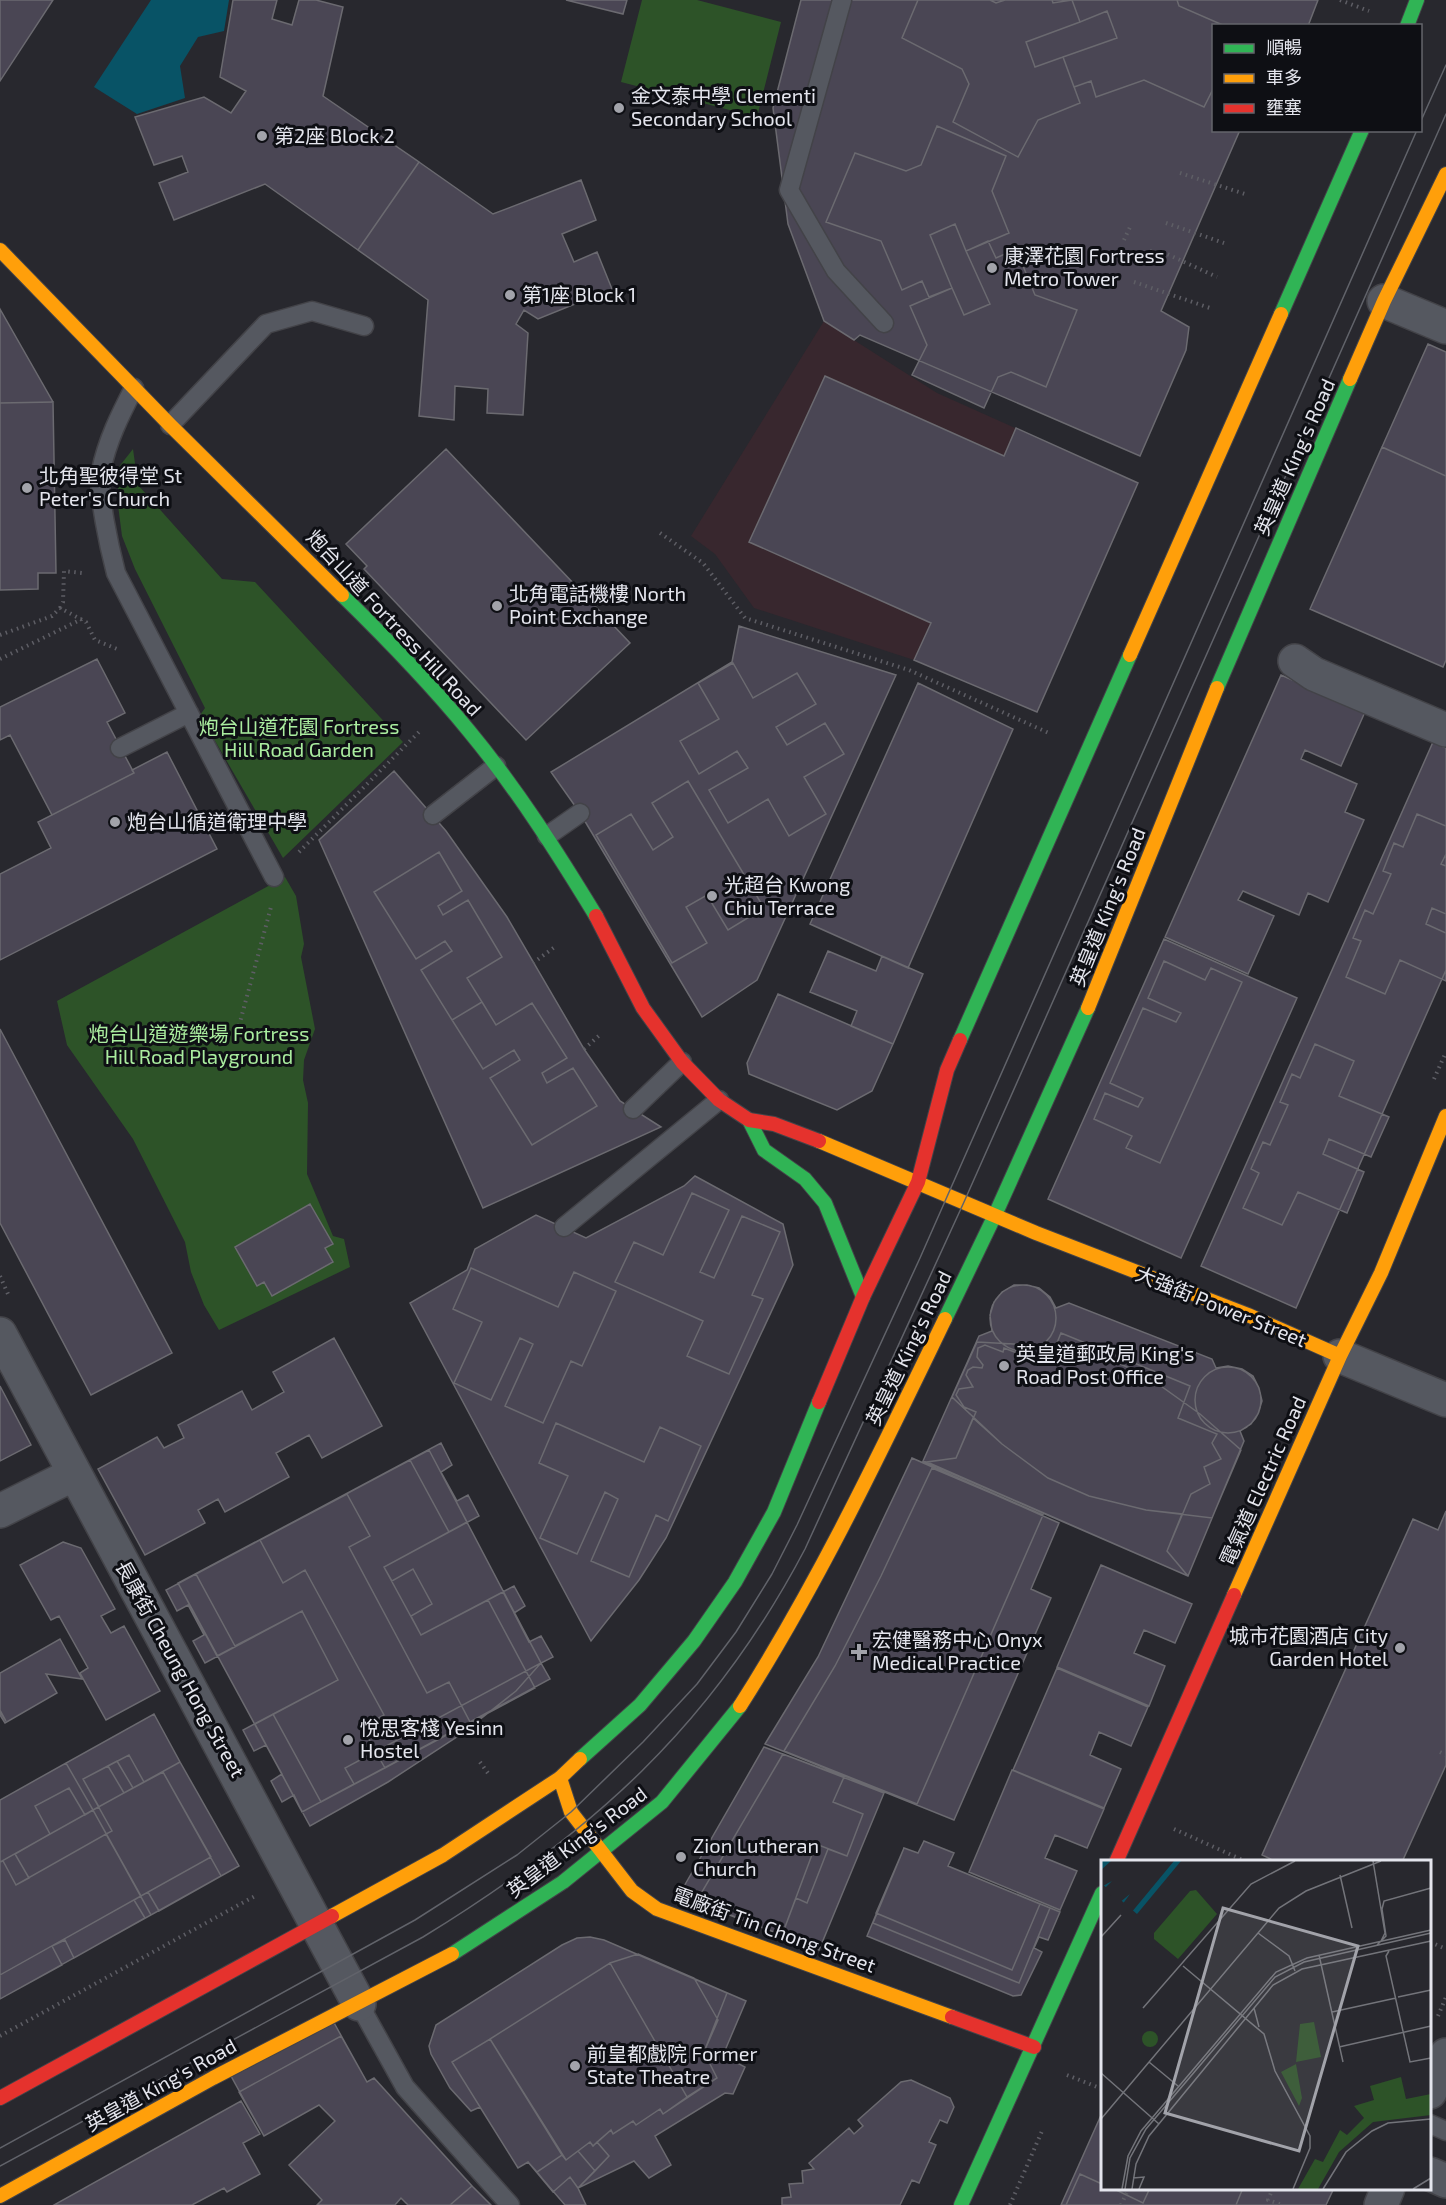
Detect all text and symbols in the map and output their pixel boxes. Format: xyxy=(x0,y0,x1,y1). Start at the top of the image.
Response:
legend xyxy=(1212,24,1422,132)
text: 順暢 xyxy=(1266,36,1302,58)
text: 車多 xyxy=(1266,66,1302,88)
place label: 金文泰中學 Clementi Secondary School xyxy=(631,83,816,130)
text: 壅塞 xyxy=(1266,96,1302,118)
marker: 金文泰中學 Clementi Secondary School xyxy=(612,101,626,115)
place label: 第2座 Block 2 xyxy=(274,123,395,147)
marker: 第2座 Block 2 xyxy=(255,129,269,143)
place label: 康澤花園 Fortress Metro Tower xyxy=(1004,243,1165,290)
marker: 康澤花園 Fortress Metro Tower xyxy=(985,261,999,275)
place label: 第1座 Block 1 xyxy=(522,282,636,306)
marker: 第1座 Block 1 xyxy=(503,288,517,302)
street label: 英皇道 King's Road xyxy=(1249,375,1339,539)
place label: 北角聖彼得堂 St Peter's Church xyxy=(39,463,183,510)
marker: 北角聖彼得堂 St Peter's Church xyxy=(20,481,34,495)
street label: 炮台山道 Fortress Hill Road xyxy=(302,524,487,720)
place label: 北角電話機樓 North Point Exchange xyxy=(509,581,686,628)
marker: 北角電話機樓 North Point Exchange xyxy=(490,599,504,613)
park label: 炮台山道花園 Fortress Hill Road Garden xyxy=(199,714,399,761)
place label: 炮台山循道衛理中學 xyxy=(127,809,307,833)
marker: 炮台山循道衛理中學 xyxy=(108,815,122,829)
street label: 英皇道 King's Road xyxy=(1064,824,1150,989)
place label: 光超台 Kwong Chiu Terrace xyxy=(724,872,850,919)
marker: 光超台 Kwong Chiu Terrace xyxy=(705,889,719,903)
park label: 炮台山道遊樂場 Fortress Hill Road Playground xyxy=(89,1021,309,1068)
street label: 大強街 Power Street xyxy=(1132,1261,1311,1351)
street label: 英皇道 King's Road xyxy=(860,1266,956,1429)
place label: 英皇道郵政局 King's Road Post Office xyxy=(1016,1341,1194,1388)
marker: 英皇道郵政局 King's Road Post Office xyxy=(997,1359,1011,1373)
street label: 電氣道 Electric Road xyxy=(1214,1392,1310,1569)
street label: 長康街 Cheung Hong Street xyxy=(111,1556,251,1782)
place label: 城市花園酒店 City Garden Hotel xyxy=(1229,1623,1388,1670)
place label: 宏健醫務中心 Onyx Medical Practice xyxy=(872,1627,1043,1674)
marker: 城市花園酒店 City Garden Hotel xyxy=(1393,1641,1407,1655)
marker: 宏健醫務中心 Onyx Medical Practice xyxy=(850,1643,868,1661)
place label: 悅思客棧 Yesinn Hostel xyxy=(360,1715,504,1762)
marker: 悅思客棧 Yesinn Hostel xyxy=(341,1733,355,1747)
street label: 英皇道 King's Road xyxy=(502,1781,651,1902)
place label: Zion Lutheran Church xyxy=(693,1833,819,1880)
marker: Zion Lutheran Church xyxy=(674,1850,688,1864)
inset map xyxy=(1101,1860,1431,2190)
street label: 電廠街 Tin Chong Street xyxy=(670,1881,879,1977)
street label: 英皇道 King's Road xyxy=(81,2033,240,2136)
place label: 前皇都戲院 Former State Theatre xyxy=(587,2041,758,2088)
marker: 前皇都戲院 Former State Theatre xyxy=(568,2059,582,2073)

